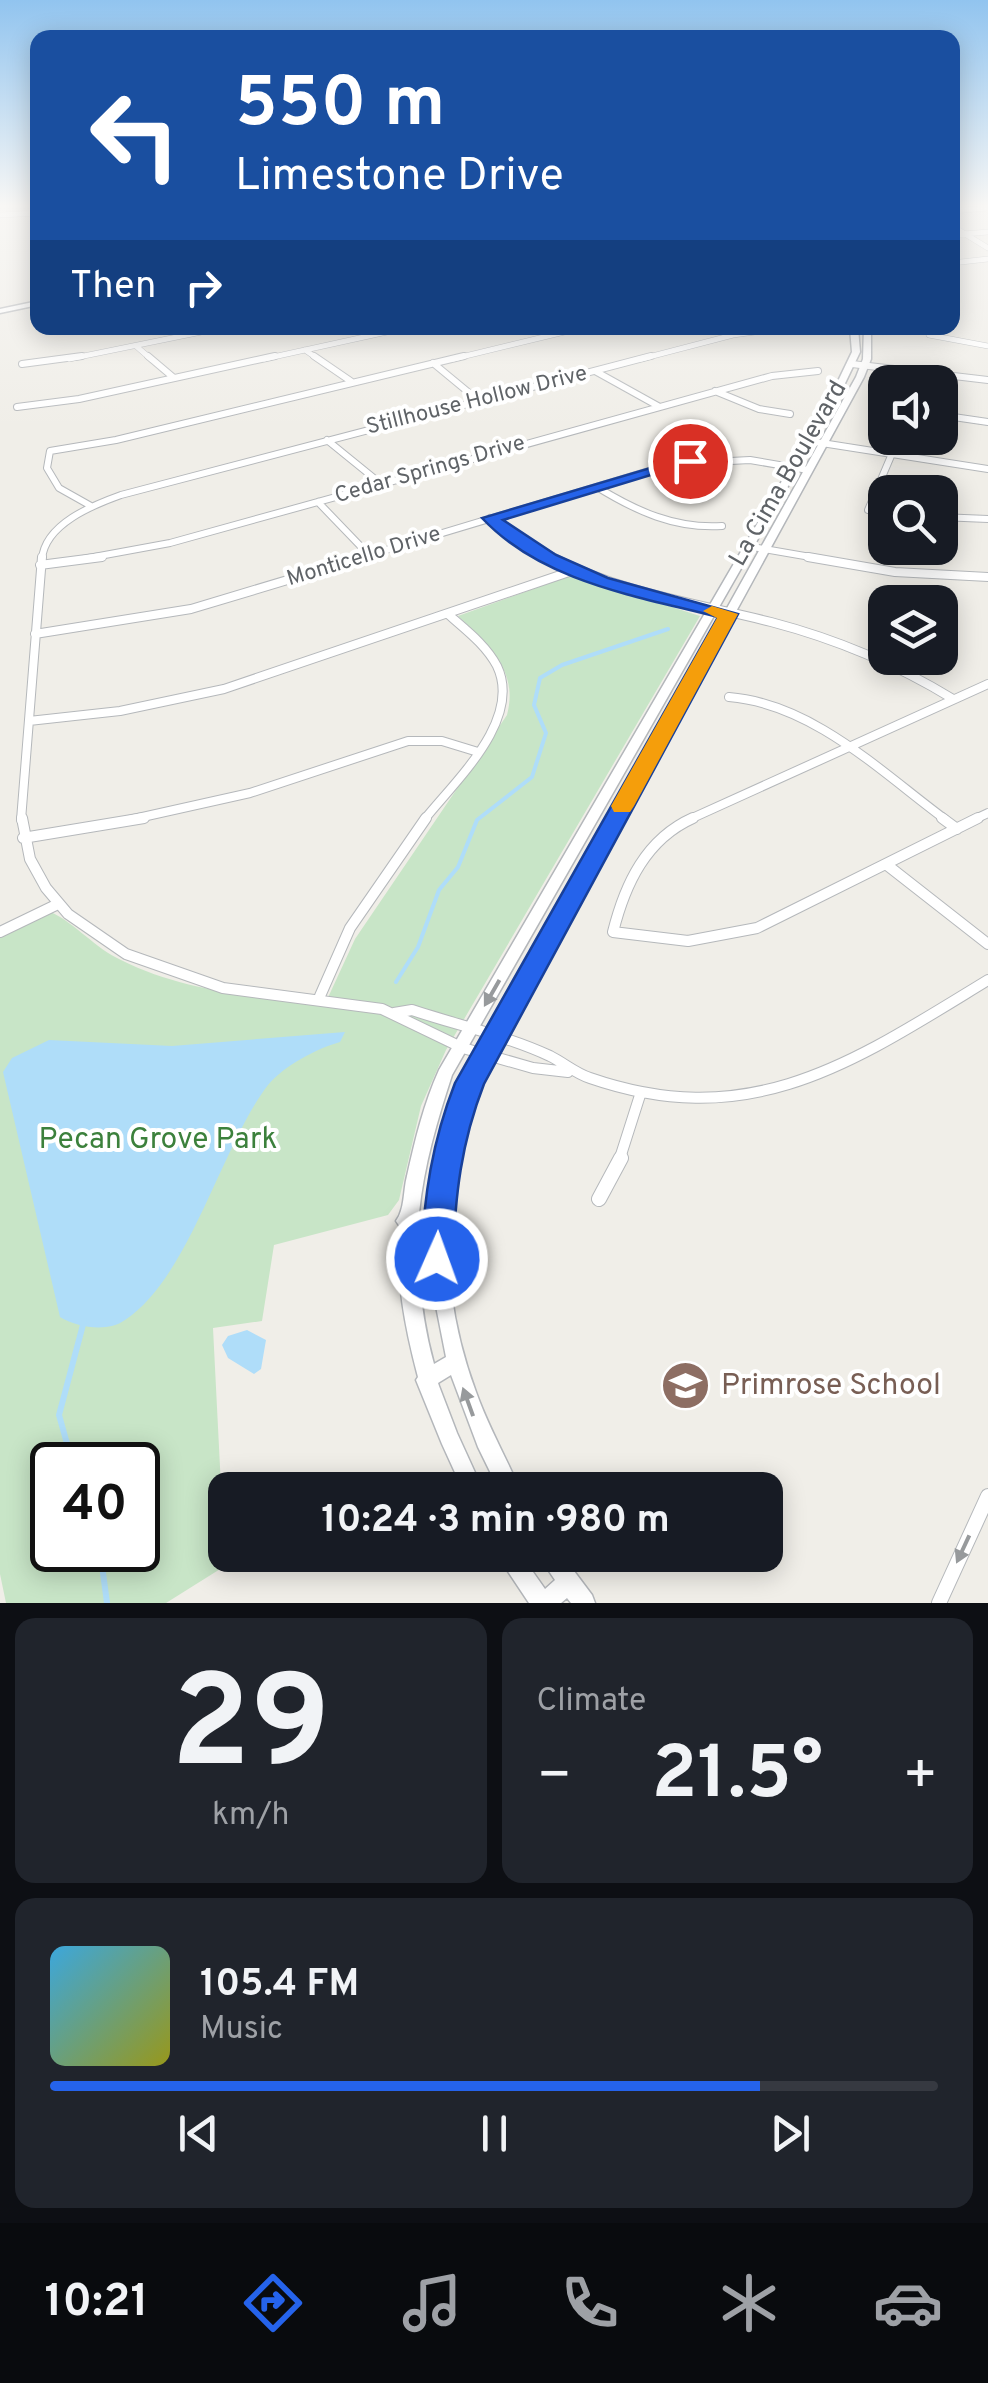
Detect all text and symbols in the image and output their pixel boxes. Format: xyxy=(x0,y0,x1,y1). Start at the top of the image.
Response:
text: 550 m xyxy=(235,62,445,151)
icon: left xyxy=(70,70,200,200)
text: Limestone Drive xyxy=(235,149,564,206)
icon: right xyxy=(176,260,231,315)
text: Then xyxy=(70,263,156,312)
street label: Stillhouse Hollow Drive xyxy=(364,360,590,442)
map controls xyxy=(868,365,958,675)
button: sound xyxy=(868,365,958,455)
street label: La Cima Boulevard xyxy=(723,376,855,572)
pin xyxy=(648,419,733,504)
street label: Cedar Springs Drive xyxy=(332,430,528,510)
icon: arrive xyxy=(663,434,718,489)
button: search xyxy=(868,475,958,565)
street label: Monticello Drive xyxy=(284,521,444,593)
button: layers xyxy=(868,585,958,675)
one-way arrow xyxy=(484,979,501,1007)
park label: Pecan Grove Park xyxy=(39,1122,277,1159)
position arrow xyxy=(385,1207,489,1311)
school or university icon: Primrose School xyxy=(660,1360,712,1412)
place label: Primrose School xyxy=(721,1368,941,1405)
one-way arrow xyxy=(460,1387,475,1417)
speed limit sign: 40 xyxy=(30,1442,160,1572)
text: 10:24 · 3 min · 980 m xyxy=(321,1497,670,1546)
one-way arrow xyxy=(955,1535,972,1564)
text: 29 xyxy=(171,1648,330,1813)
text: Climate xyxy=(537,1682,646,1722)
text: 21.5° xyxy=(652,1730,823,1825)
text: − xyxy=(537,1743,572,1813)
text: + xyxy=(903,1743,938,1813)
text: km/h xyxy=(212,1796,290,1836)
text: 105.4 FM xyxy=(200,1961,359,2010)
text: Music xyxy=(200,2010,283,2050)
icon: previous xyxy=(171,2106,226,2161)
icon: pause xyxy=(467,2106,522,2161)
icon: next xyxy=(763,2106,818,2161)
icon: directions xyxy=(238,2268,308,2338)
icon: music xyxy=(397,2268,467,2338)
icon: phone xyxy=(555,2268,625,2338)
icon: climate xyxy=(714,2268,784,2338)
icon: car xyxy=(873,2268,943,2338)
text: 10:21 xyxy=(44,2275,149,2332)

